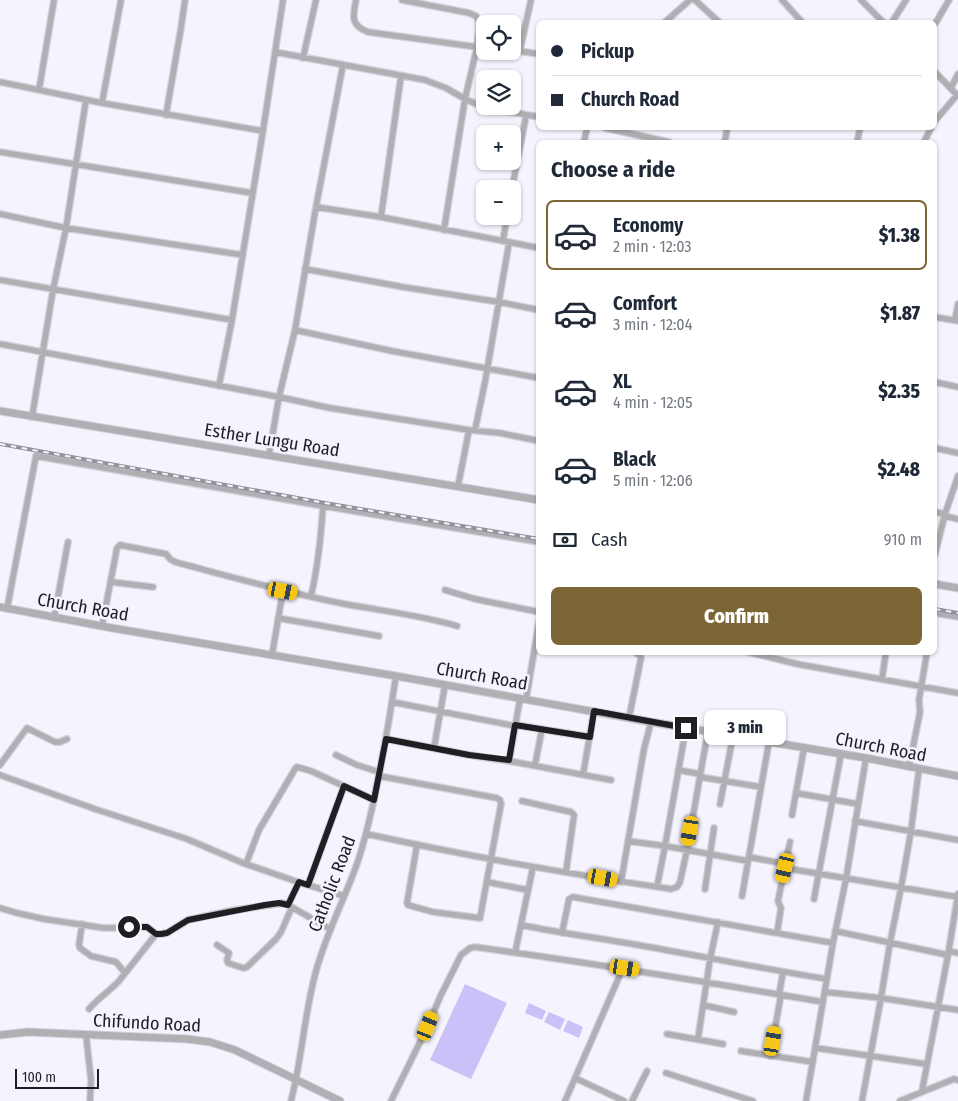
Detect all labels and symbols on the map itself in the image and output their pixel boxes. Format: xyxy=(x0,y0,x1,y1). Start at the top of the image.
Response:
street label: Esther Lungu Road xyxy=(203,418,341,462)
car xyxy=(266,581,299,601)
street label: Church Road xyxy=(36,588,130,626)
street label: Church Road xyxy=(435,657,529,695)
callout: 3 min xyxy=(704,710,786,746)
route end xyxy=(675,717,697,739)
street label: Church Road xyxy=(834,727,928,767)
car xyxy=(680,815,699,847)
street label: Catholic Road xyxy=(304,833,360,935)
car xyxy=(774,852,795,884)
car xyxy=(586,868,619,888)
route start xyxy=(118,916,140,938)
car xyxy=(609,958,640,978)
street label: Chifundo Road xyxy=(92,1009,202,1037)
car xyxy=(415,1009,440,1043)
car xyxy=(763,1025,782,1057)
scale bar xyxy=(15,1066,99,1089)

